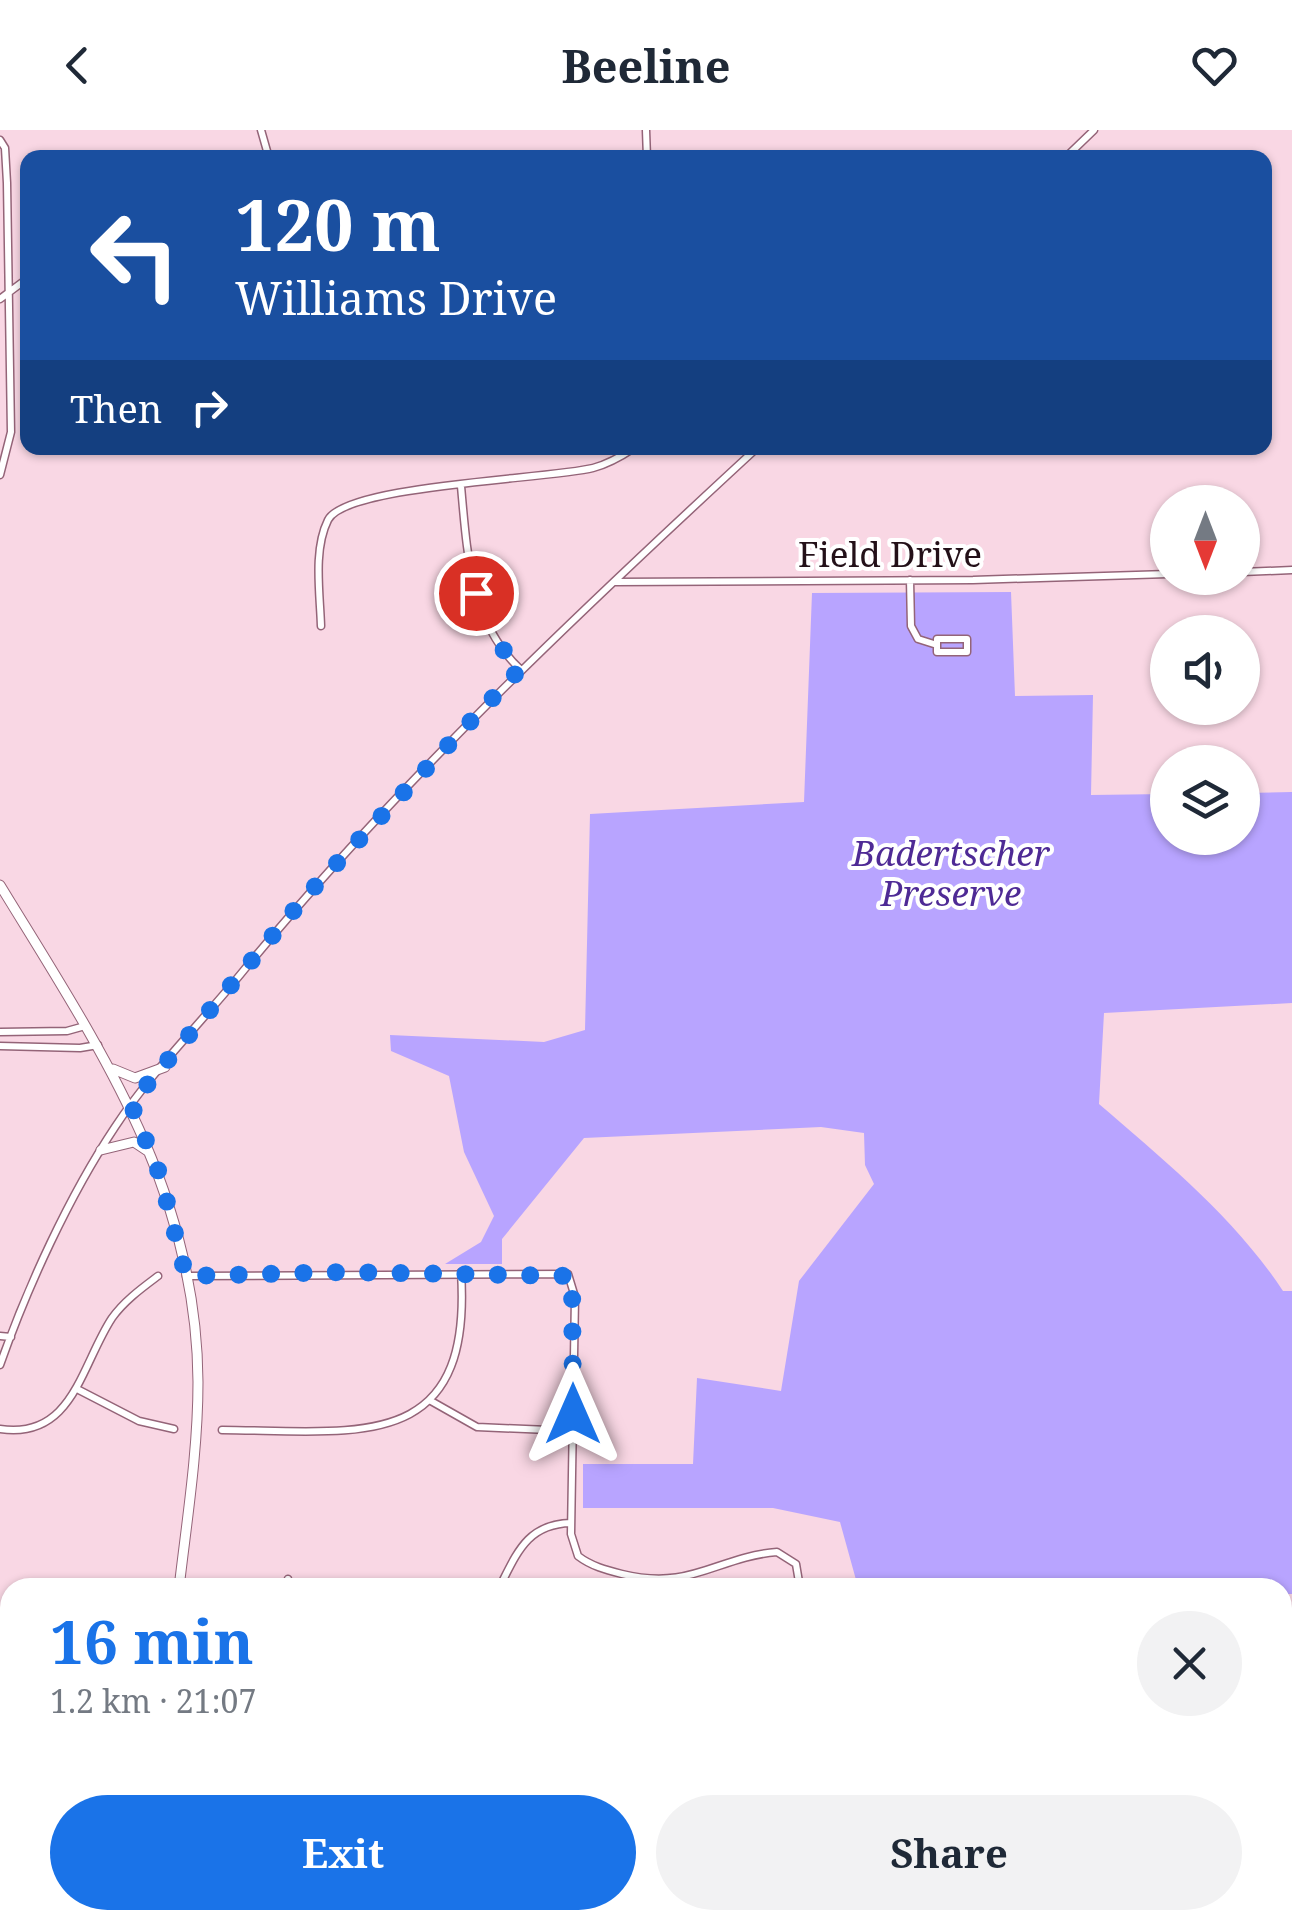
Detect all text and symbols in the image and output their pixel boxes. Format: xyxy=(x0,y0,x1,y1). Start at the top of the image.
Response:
text: Beeline xyxy=(561,35,731,96)
icon: back xyxy=(50,38,105,93)
icon: heart xyxy=(1187,38,1242,93)
text: 120 m xyxy=(235,176,441,272)
icon: left xyxy=(70,190,200,320)
text: Williams Drive xyxy=(235,267,557,328)
icon: right xyxy=(182,380,237,435)
text: Then xyxy=(70,382,162,434)
north arrow xyxy=(1150,485,1260,595)
map controls xyxy=(1150,485,1260,855)
street label: Field Drive xyxy=(798,530,982,577)
pin xyxy=(434,551,519,636)
icon: arrive xyxy=(449,566,504,621)
button: sound xyxy=(1150,615,1260,725)
button: layers xyxy=(1150,745,1260,855)
park label: Badertscher Preserve xyxy=(851,829,1051,916)
position arrow xyxy=(521,1362,625,1466)
text: 16 min xyxy=(50,1600,254,1682)
button: close xyxy=(1137,1611,1242,1716)
text: 1.2 km · 21:07 xyxy=(50,1679,256,1722)
button: Exit xyxy=(50,1795,636,1910)
button: Share xyxy=(656,1795,1242,1910)

